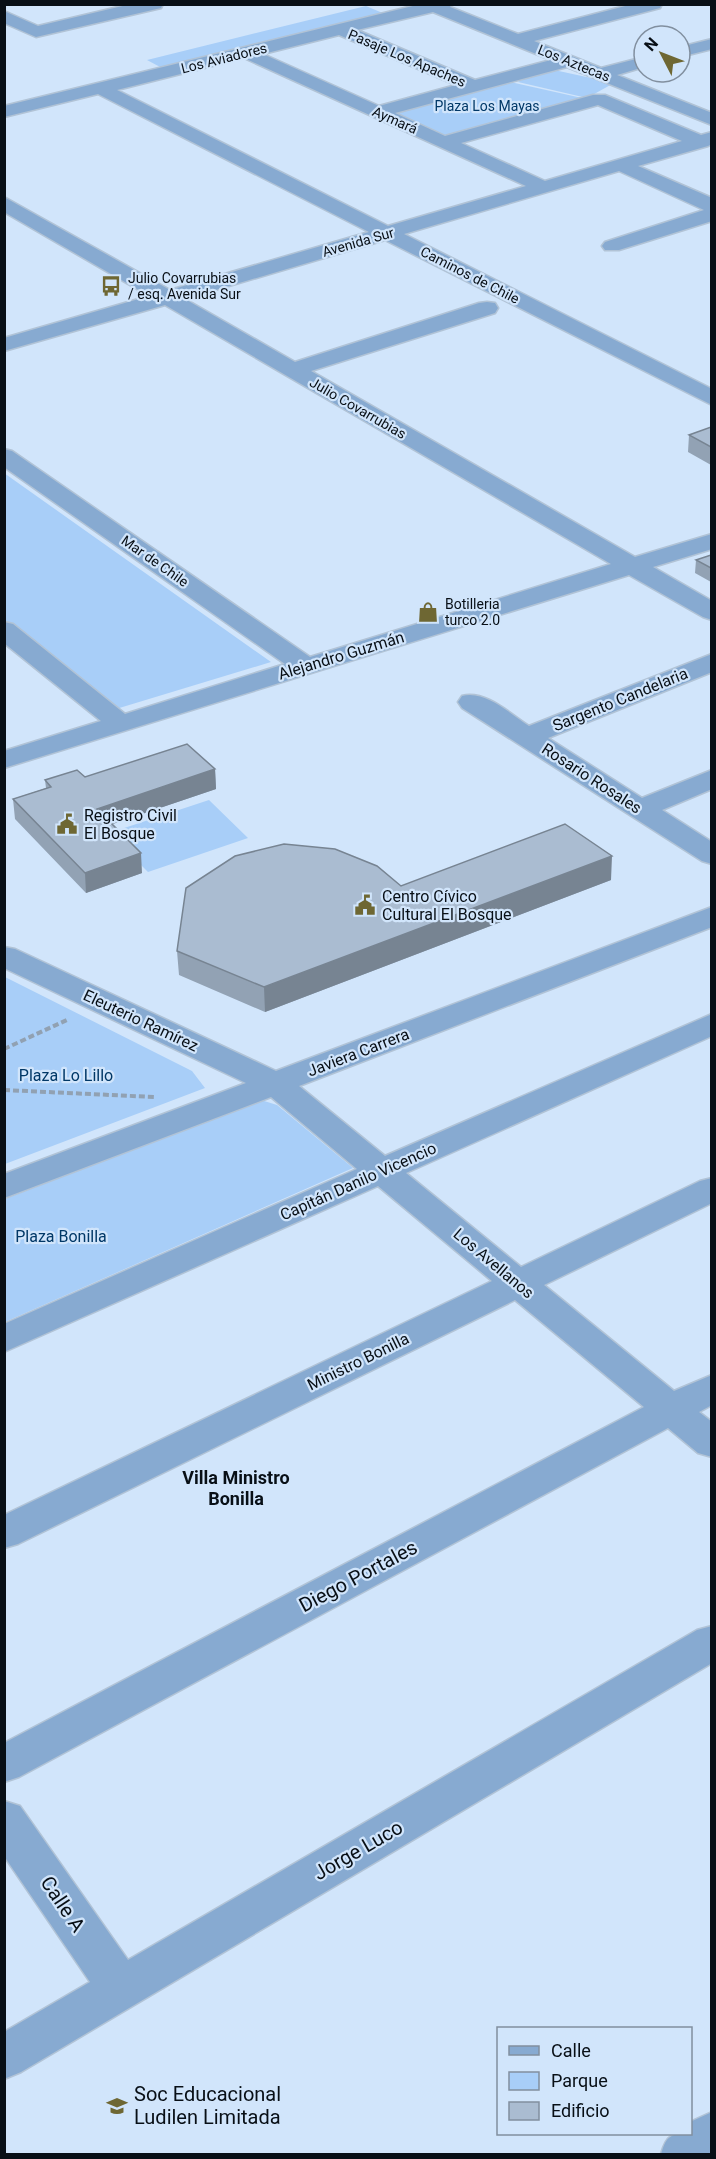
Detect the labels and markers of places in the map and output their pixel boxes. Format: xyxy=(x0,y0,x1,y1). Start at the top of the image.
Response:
place label: Julio Covarrubias / esq. Avenida Sur xyxy=(128,270,241,302)
bus stop icon: Julio Covarrubias / esq. Avenida Sur xyxy=(99,274,123,298)
place label: Botilleria turco 2.0 xyxy=(445,596,500,628)
shop icon: Botilleria turco 2.0 xyxy=(416,600,440,624)
place label: Registro Civil El Bosque xyxy=(84,806,177,843)
public building icon: Registro Civil El Bosque xyxy=(55,812,79,836)
place label: Centro Cívico Cultural El Bosque xyxy=(382,887,512,924)
public building icon: Centro Cívico Cultural El Bosque xyxy=(353,893,377,917)
place label: Soc Educacional Ludilen Limitada xyxy=(134,2082,281,2129)
school or university icon: Soc Educacional Ludilen Limitada xyxy=(105,2094,129,2118)

